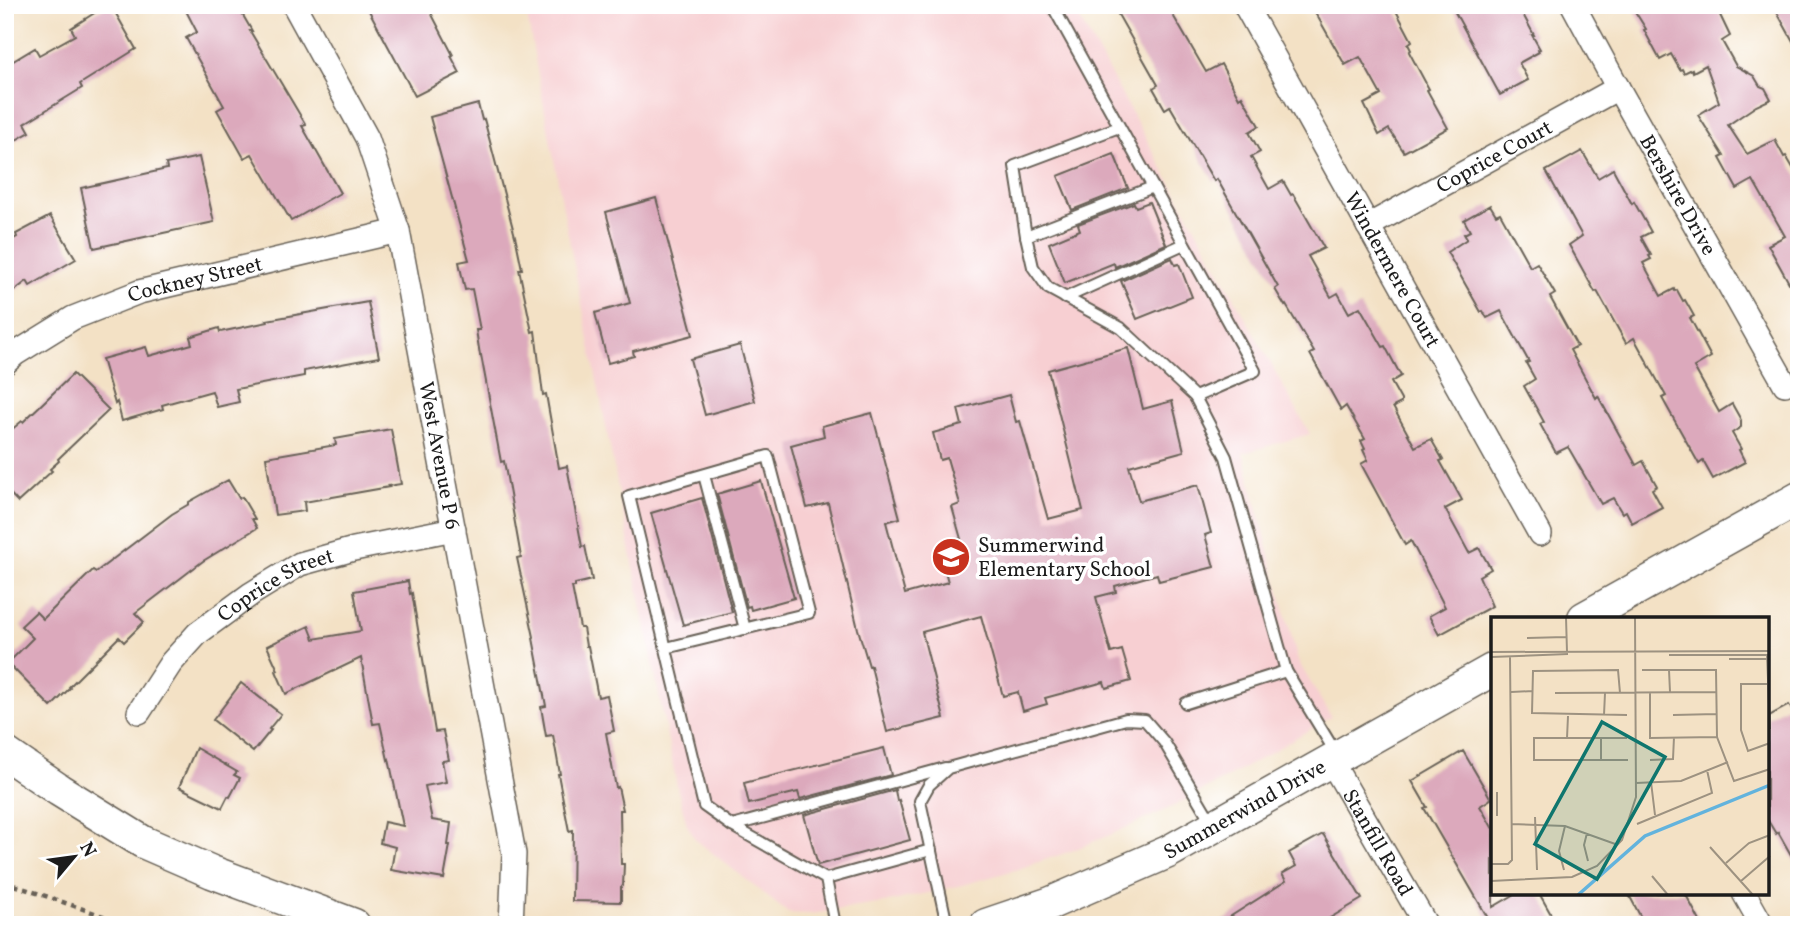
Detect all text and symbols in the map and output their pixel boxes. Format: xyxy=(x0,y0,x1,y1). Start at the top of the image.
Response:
street label: Coprice Court xyxy=(1431,114,1558,201)
street label: Bershire Drive xyxy=(1631,130,1723,261)
street label: Windermere Court xyxy=(1336,187,1446,354)
street label: Cockney Street xyxy=(124,250,265,311)
street label: West Avenue P 6 xyxy=(410,379,466,532)
place label: Summerwind Elementary School xyxy=(978,532,1151,585)
school or university icon: Summerwind Elementary School xyxy=(930,536,972,578)
street label: Coprice Street xyxy=(212,542,337,630)
inset map xyxy=(1491,617,1769,895)
street label: Summerwind Drive xyxy=(1159,753,1332,868)
street label: Stanfill Road xyxy=(1334,784,1419,902)
north arrow xyxy=(38,822,108,892)
text: N xyxy=(72,837,102,862)

